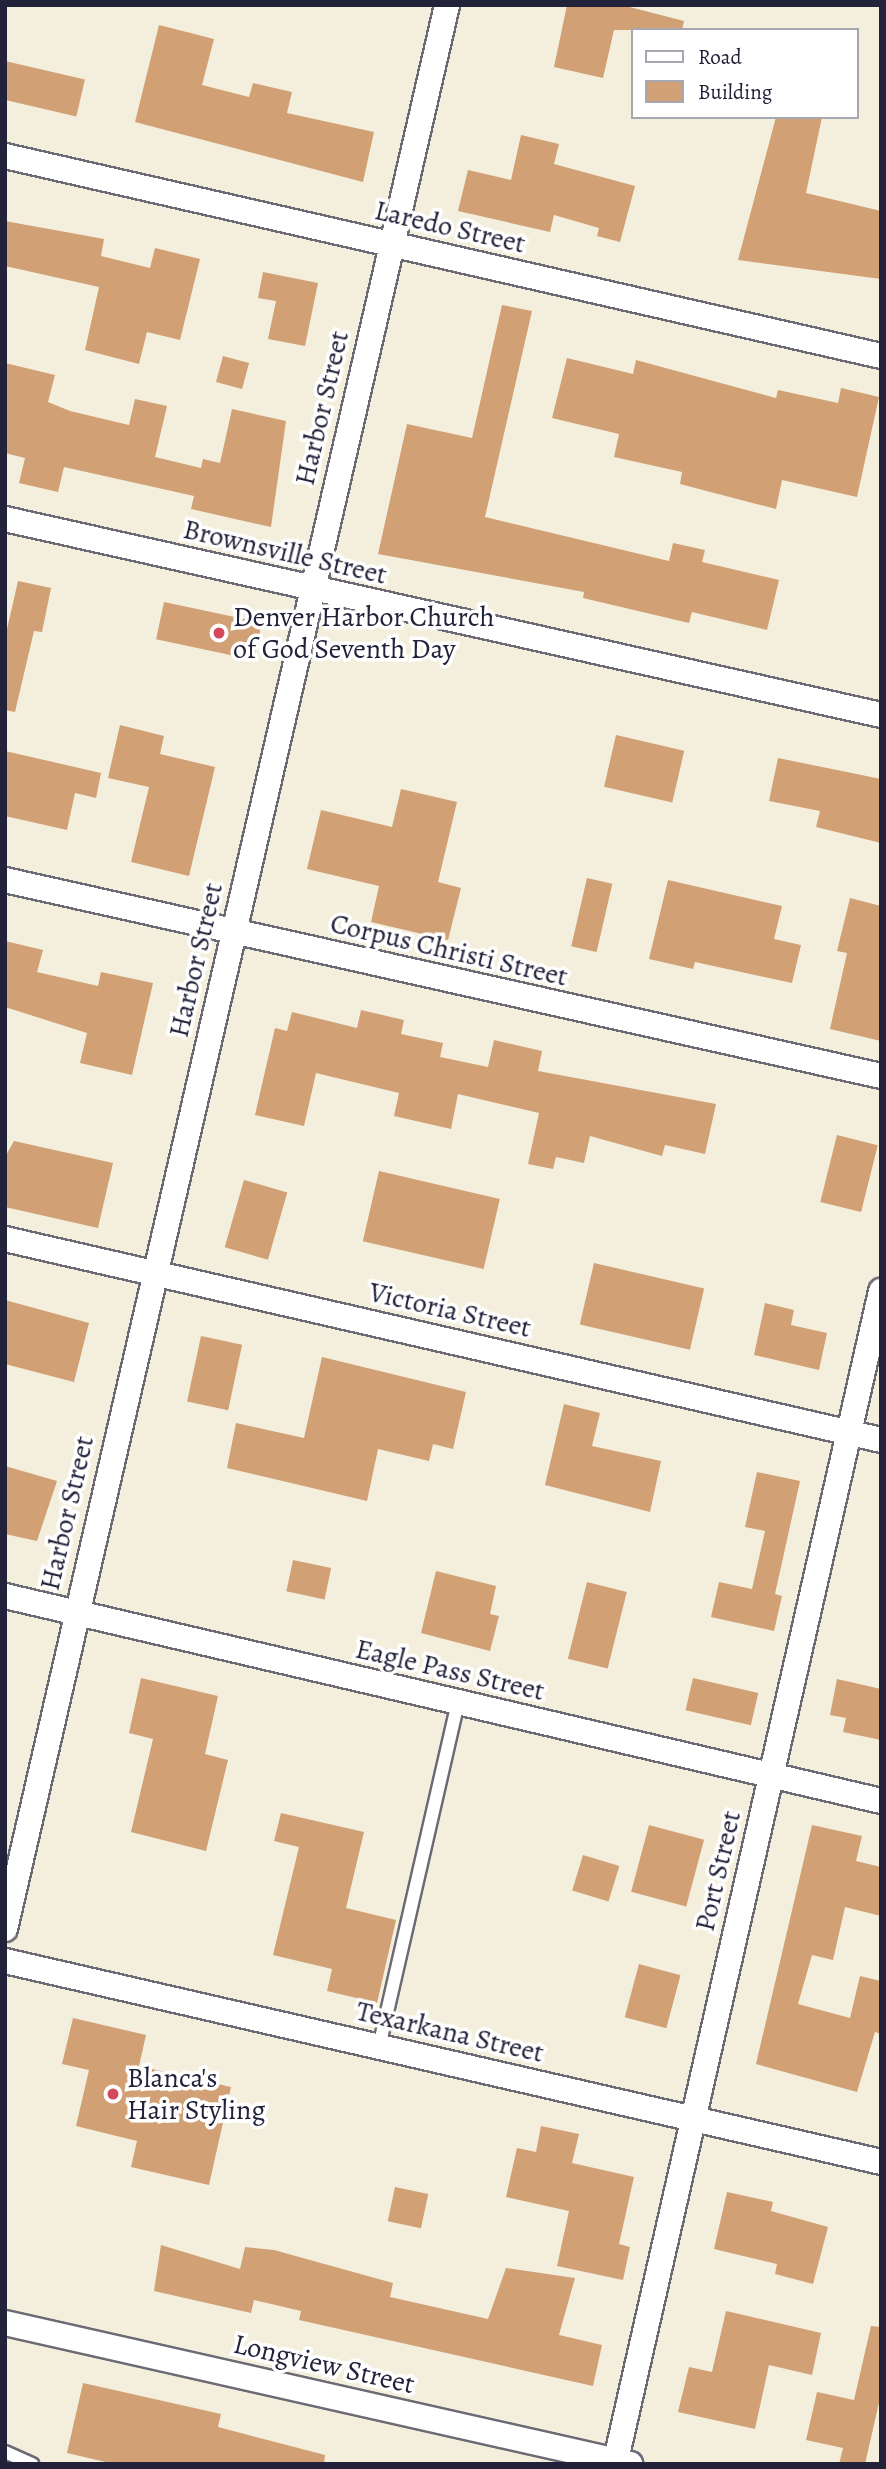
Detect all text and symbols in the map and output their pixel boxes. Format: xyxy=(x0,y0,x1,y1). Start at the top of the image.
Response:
legend xyxy=(630,28,858,119)
text: Road xyxy=(698,43,742,71)
text: Building xyxy=(698,78,772,106)
street label: Laredo Street xyxy=(371,193,529,261)
street label: Harbor Street xyxy=(288,327,356,489)
street label: Brownsville Street xyxy=(180,512,390,592)
place label: Denver Harbor Church of God Seventh Day xyxy=(233,600,495,666)
marker: Denver Harbor Church of God Seventh Day xyxy=(211,625,227,641)
street label: Harbor Street xyxy=(162,879,230,1041)
street label: Corpus Christi Street xyxy=(327,906,571,994)
street label: Victoria Street xyxy=(366,1275,534,1345)
street label: Harbor Street xyxy=(33,1432,101,1594)
street label: Eagle Pass Street xyxy=(352,1632,548,1708)
street label: Port Street xyxy=(688,1808,748,1934)
street label: Texarkana Street xyxy=(353,1994,547,2070)
place label: Blanca's Hair Styling xyxy=(127,2061,265,2127)
marker: Blanca's Hair Styling xyxy=(105,2086,121,2102)
street label: Longview Street xyxy=(230,2327,418,2401)

